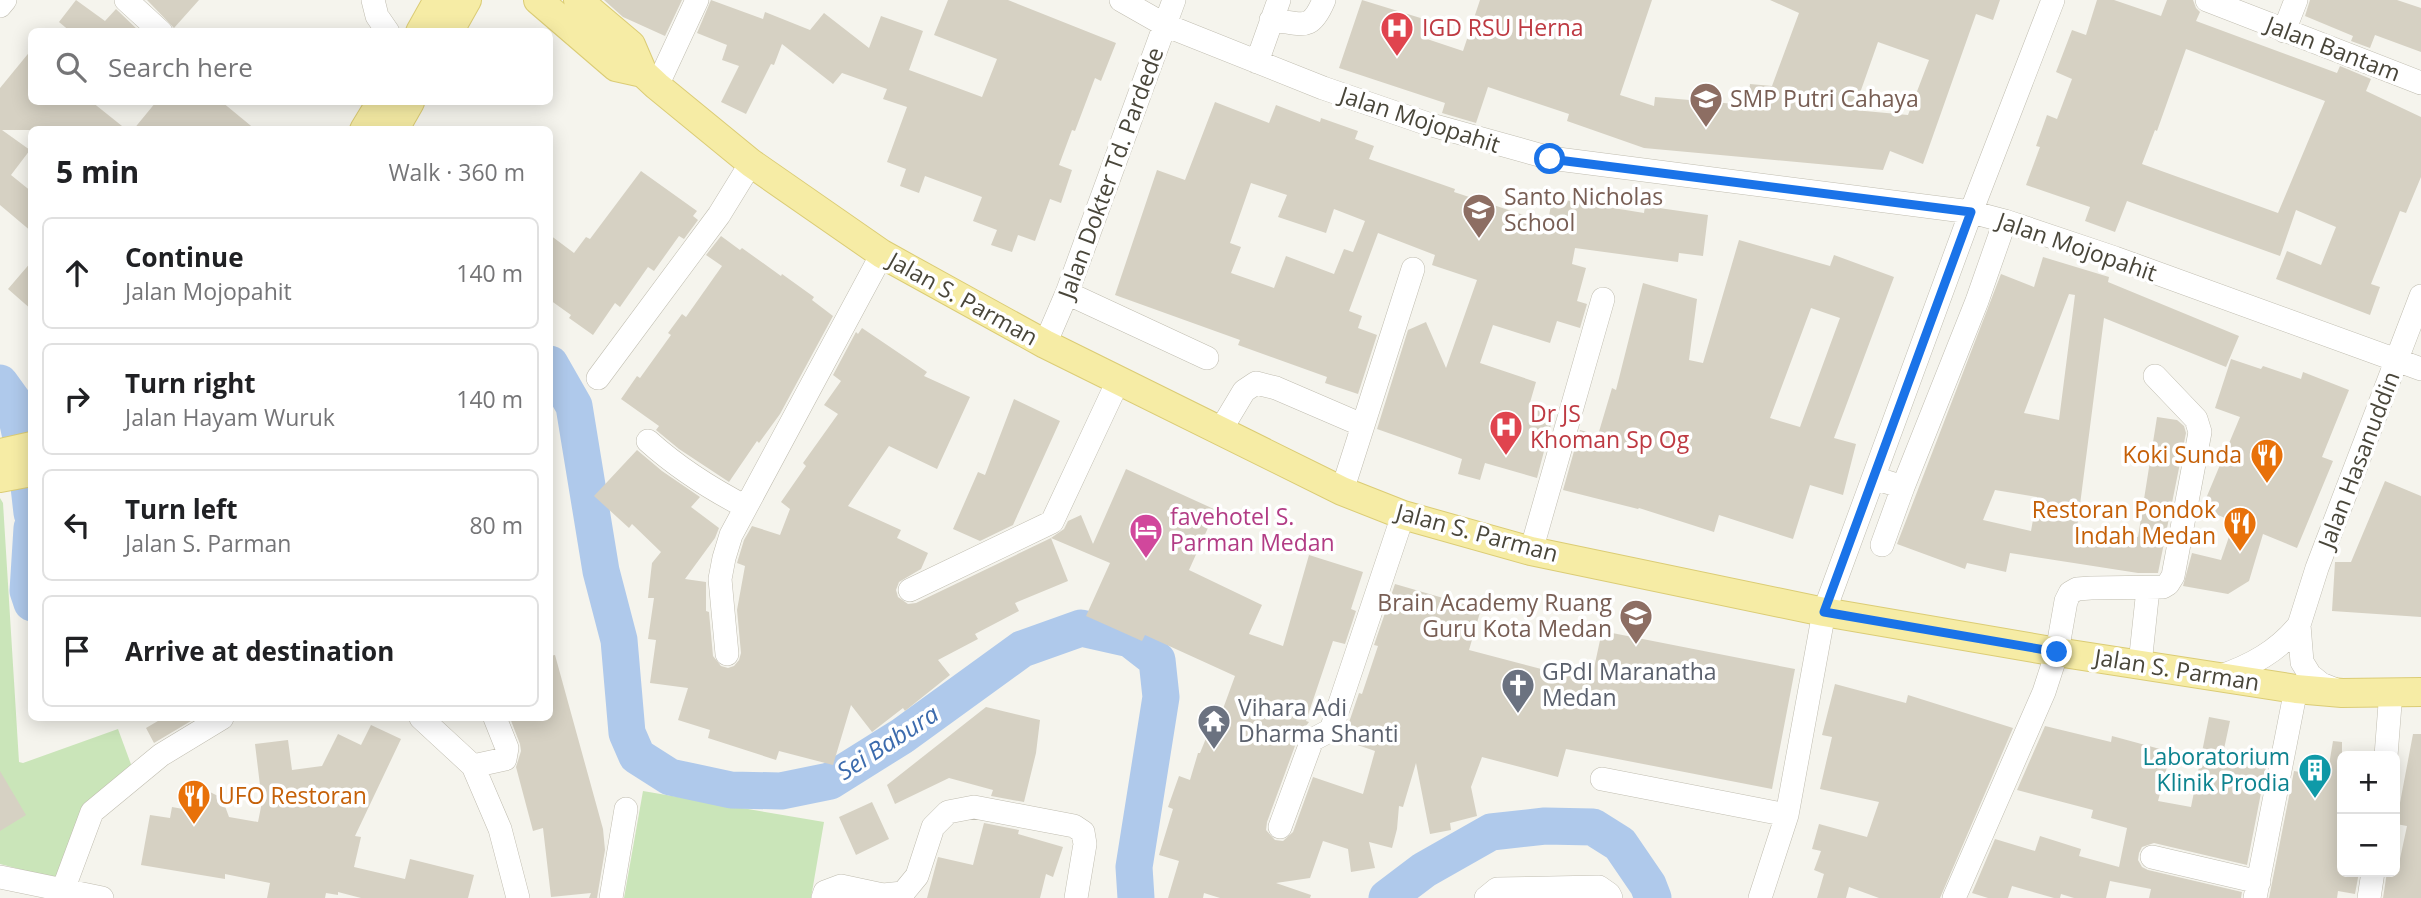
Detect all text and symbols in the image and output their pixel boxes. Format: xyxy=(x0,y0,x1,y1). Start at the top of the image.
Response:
street label: Jalan Bantam xyxy=(2260,7,2405,88)
hospital icon: IGD RSU Herna xyxy=(1378,9,1416,58)
place label: IGD RSU Herna xyxy=(1422,11,1584,43)
search box xyxy=(28,28,553,105)
street label: Jalan Dokter Td. Pardede xyxy=(1049,42,1170,305)
icon: search xyxy=(52,48,90,86)
text: Search here xyxy=(108,49,253,85)
street label: Jalan Mojopahit xyxy=(1334,77,1505,160)
school or university icon: SMP Putri Cahaya xyxy=(1687,80,1725,129)
place label: SMP Putri Cahaya xyxy=(1730,82,1919,114)
route start xyxy=(1534,143,1565,174)
text: 5 min xyxy=(56,151,139,192)
text: Walk · 360 m xyxy=(388,156,525,188)
place label: Santo Nicholas School xyxy=(1504,180,1663,238)
school or university icon: Santo Nicholas School xyxy=(1460,191,1498,240)
street label: Jalan Mojopahit xyxy=(1991,203,2161,288)
text: Continue xyxy=(125,239,244,275)
street label: Jalan S. Parman xyxy=(881,243,1044,352)
icon: ahead xyxy=(58,254,96,292)
text: 140 m xyxy=(456,257,523,289)
text: Jalan Mojopahit xyxy=(125,275,292,307)
text: Turn right xyxy=(125,365,256,401)
street label: Jalan Hasanuddin xyxy=(2309,366,2407,555)
icon: right xyxy=(58,380,96,418)
text: 140 m xyxy=(456,383,523,415)
place label: Dr JS Khoman Sp Og xyxy=(1530,397,1690,455)
text: Jalan Hayam Wuruk xyxy=(125,401,335,433)
hospital icon: Dr JS Khoman Sp Og xyxy=(1487,408,1525,457)
restaurant icon: Koki Sunda xyxy=(2248,436,2286,485)
place label: Koki Sunda xyxy=(2123,438,2242,470)
text: Turn left xyxy=(125,491,237,527)
place label: Restoran Pondok Indah Medan xyxy=(2032,493,2216,551)
street label: Jalan S. Parman xyxy=(1391,495,1562,569)
place label: favehotel S. Parman Medan xyxy=(1170,500,1335,558)
restaurant icon: Restoran Pondok Indah Medan xyxy=(2221,504,2259,553)
icon: left xyxy=(58,506,96,544)
text: 80 m xyxy=(469,509,523,541)
hotel icon: favehotel S. Parman Medan xyxy=(1127,511,1165,560)
text: Jalan S. Parman xyxy=(125,527,291,559)
place label: Brain Academy Ruang Guru Kota Medan xyxy=(1377,586,1613,644)
school or university icon: Brain Academy Ruang Guru Kota Medan xyxy=(1617,597,1655,646)
icon: arrive xyxy=(58,632,96,670)
text: Arrive at destination xyxy=(125,633,394,669)
route end xyxy=(2041,636,2072,667)
street label: Jalan S. Parman xyxy=(2090,640,2262,698)
place label: GPdI Maranatha Medan xyxy=(1542,655,1717,713)
church icon: GPdI Maranatha Medan xyxy=(1499,666,1537,715)
place label: Vihara Adi Dharma Shanti xyxy=(1238,691,1399,749)
water label: Sei Babura xyxy=(830,696,945,787)
temple icon: Vihara Adi Dharma Shanti xyxy=(1195,702,1233,751)
place label: Laboratorium Klinik Prodia xyxy=(2142,740,2290,798)
building icon: Laboratorium Klinik Prodia xyxy=(2296,751,2334,800)
map controls xyxy=(2337,751,2400,877)
button: + xyxy=(2337,751,2400,814)
restaurant icon: UFO Restoran xyxy=(175,777,213,826)
place label: UFO Restoran xyxy=(218,779,367,811)
button: − xyxy=(2337,814,2400,877)

